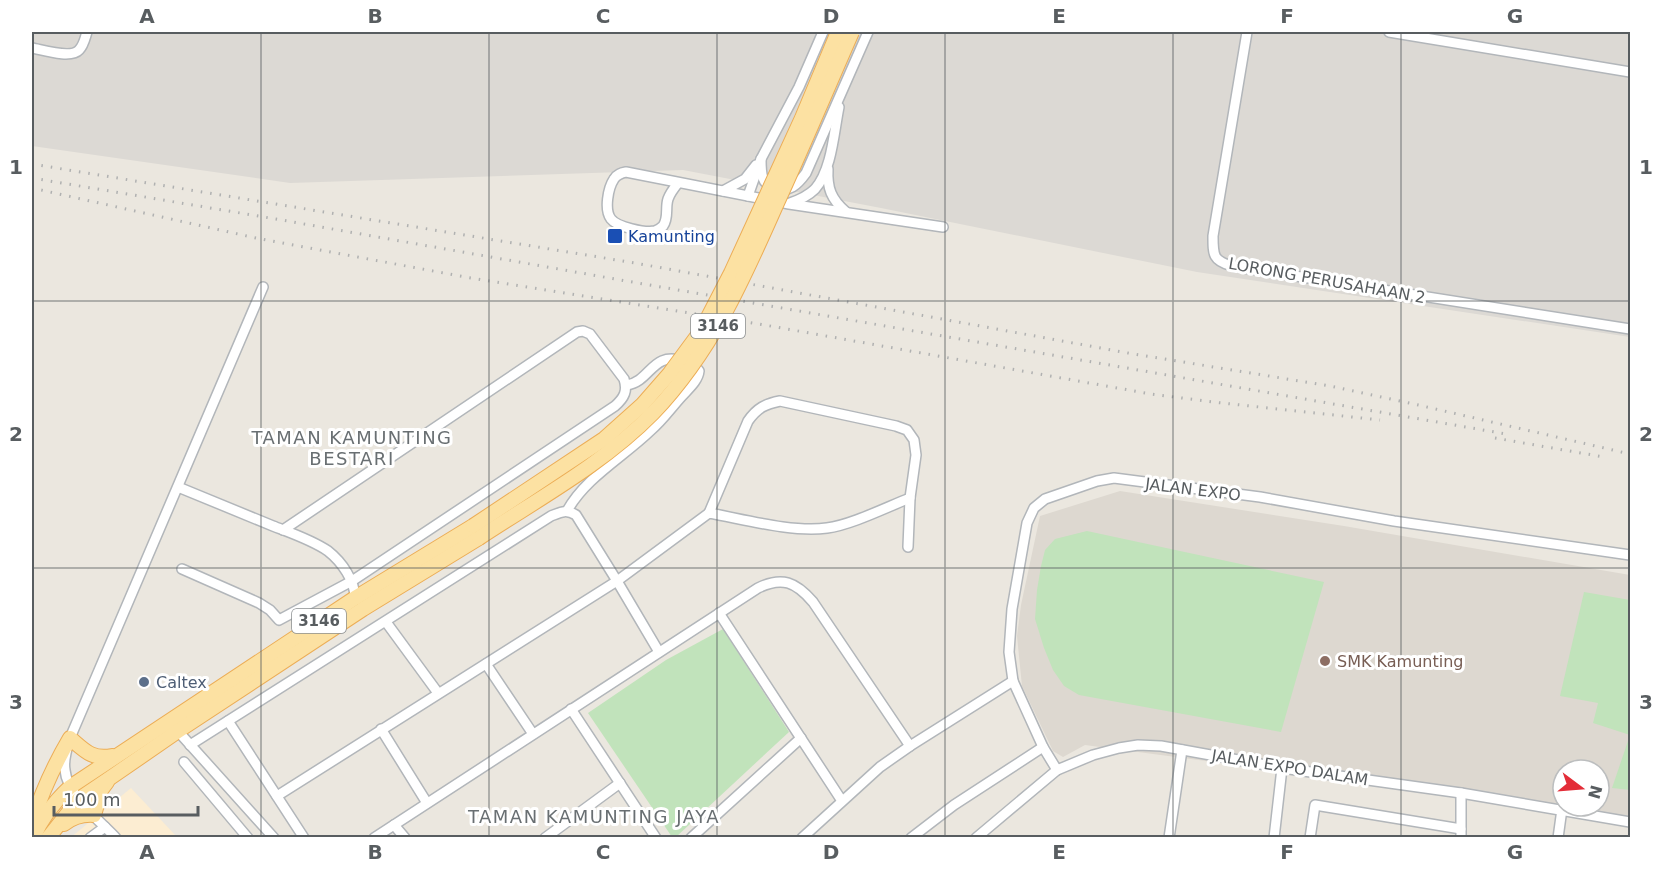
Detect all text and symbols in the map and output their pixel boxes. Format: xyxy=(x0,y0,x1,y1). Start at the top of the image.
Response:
text: A xyxy=(139,4,155,28)
text: B xyxy=(367,4,383,28)
text: C xyxy=(596,4,610,28)
text: D xyxy=(823,4,839,28)
text: E xyxy=(1052,4,1066,28)
text: F xyxy=(1280,4,1294,28)
text: G xyxy=(1507,4,1523,28)
text: 1 xyxy=(9,155,23,179)
text: 1 xyxy=(1639,155,1653,179)
marker: Kamunting xyxy=(606,227,624,245)
place label: Kamunting xyxy=(628,227,715,246)
street label: LORONG PERUSAHAAN 2 xyxy=(1227,254,1427,307)
road number: 3146 xyxy=(691,314,745,338)
text: 2 xyxy=(9,422,23,446)
text: 2 xyxy=(1639,422,1653,446)
district label: TAMAN KAMUNTING BESTARI xyxy=(250,427,453,469)
street label: JALAN EXPO xyxy=(1143,474,1242,505)
road number: 3146 xyxy=(292,609,346,633)
place label: SMK Kamunting xyxy=(1337,652,1463,671)
marker: SMK Kamunting xyxy=(1318,654,1332,668)
place label: Caltex xyxy=(156,673,207,692)
marker: Caltex xyxy=(137,675,151,689)
text: 3 xyxy=(9,690,23,714)
text: 3 xyxy=(1639,690,1653,714)
street label: JALAN EXPO DALAM xyxy=(1209,746,1369,789)
north arrow xyxy=(1551,758,1611,818)
scale bar xyxy=(54,779,198,817)
text: N xyxy=(1584,783,1606,801)
text: 100 m xyxy=(63,789,121,810)
district label: TAMAN KAMUNTING JAYA xyxy=(467,806,720,827)
text: A xyxy=(139,840,155,864)
text: B xyxy=(367,840,383,864)
text: C xyxy=(596,840,610,864)
text: D xyxy=(823,840,839,864)
text: E xyxy=(1052,840,1066,864)
text: F xyxy=(1280,840,1294,864)
text: G xyxy=(1507,840,1523,864)

